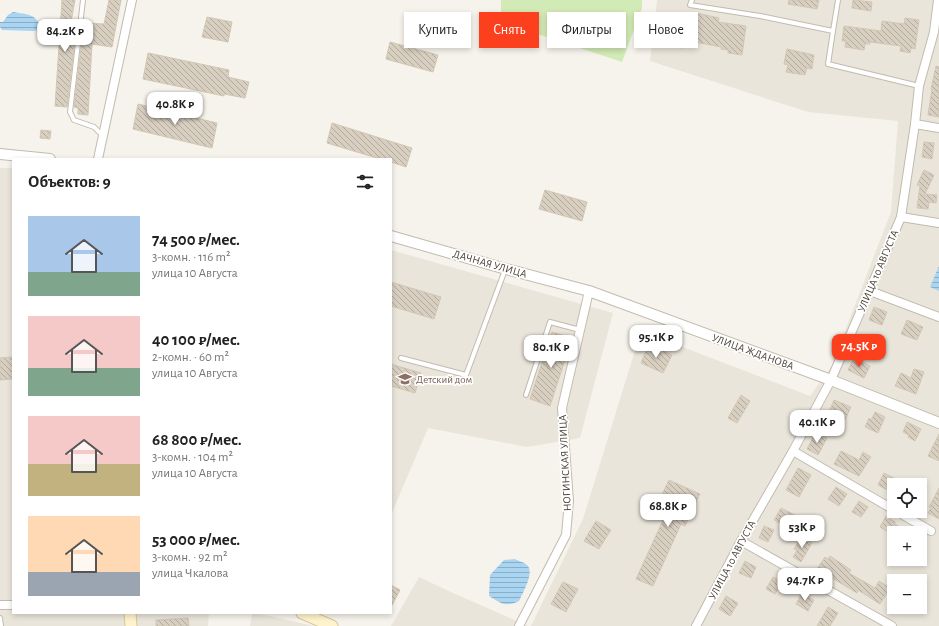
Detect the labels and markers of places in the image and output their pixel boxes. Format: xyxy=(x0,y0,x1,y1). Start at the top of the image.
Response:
pin: 84.2K ₽ xyxy=(28,19,102,53)
pin: 40.8K ₽ xyxy=(138,92,212,126)
pin: 95.1K ₽ xyxy=(619,325,693,359)
pin: 74.5K ₽ xyxy=(822,334,896,368)
pin: 80.1K ₽ xyxy=(514,335,588,369)
school or university icon: Детский дом xyxy=(397,371,413,387)
place label: Детский дом xyxy=(416,374,473,385)
pin: 40.1K ₽ xyxy=(780,410,854,444)
pin: 68.8K ₽ xyxy=(631,494,705,528)
pin: 53K ₽ xyxy=(774,515,830,549)
pin: 94.7K ₽ xyxy=(768,568,842,602)

